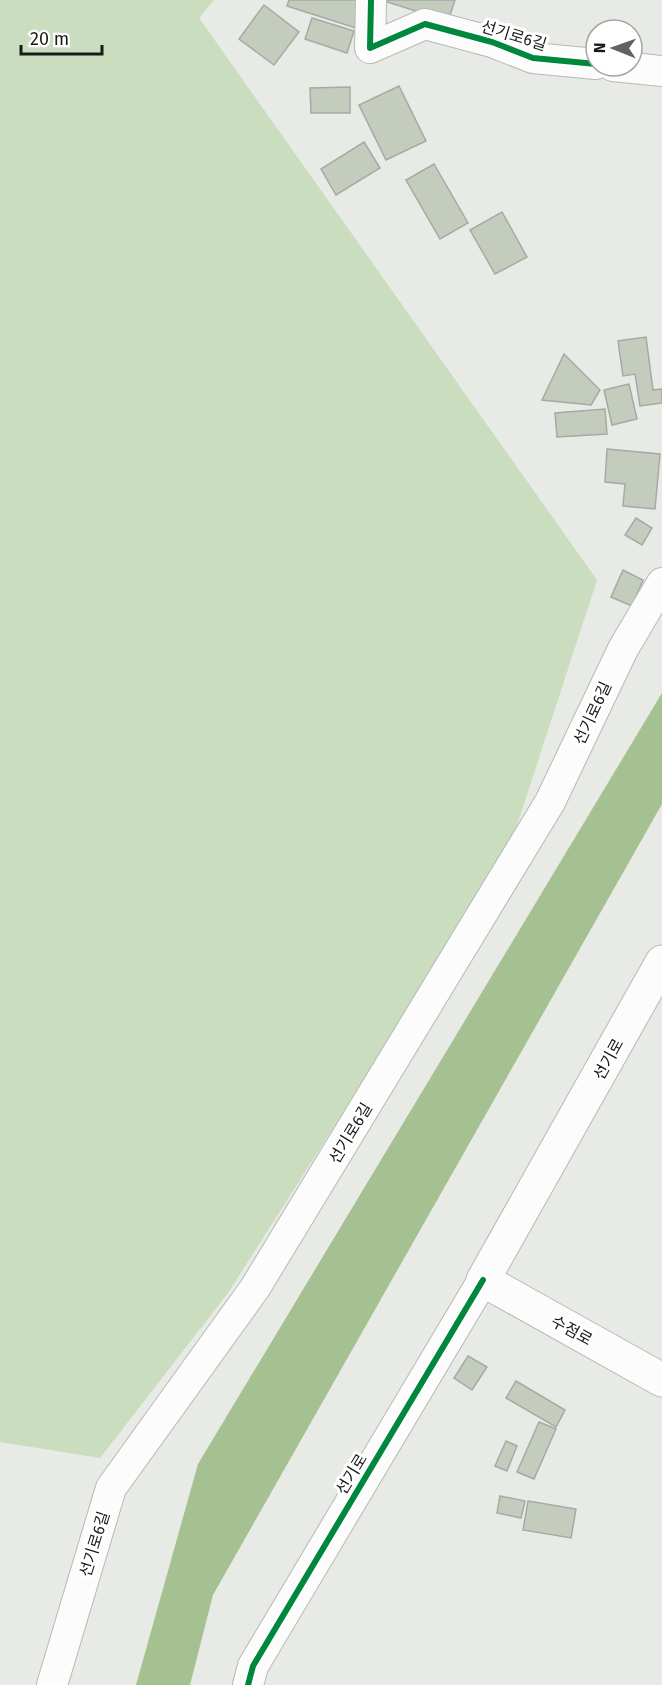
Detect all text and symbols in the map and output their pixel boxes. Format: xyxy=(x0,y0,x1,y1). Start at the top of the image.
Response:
street label: 선기로6길 xyxy=(479,17,549,54)
scale bar xyxy=(21,18,102,56)
north arrow xyxy=(584,18,644,78)
text: 20 m xyxy=(30,28,69,50)
text: N xyxy=(590,42,609,53)
street label: 선기로6길 xyxy=(570,679,615,748)
street label: 선기로 xyxy=(589,1035,628,1083)
street label: 선기로6길 xyxy=(325,1099,376,1167)
street label: 수점로 xyxy=(548,1311,596,1350)
street label: 선기로 xyxy=(332,1450,371,1498)
street label: 선기로6길 xyxy=(76,1509,113,1579)

